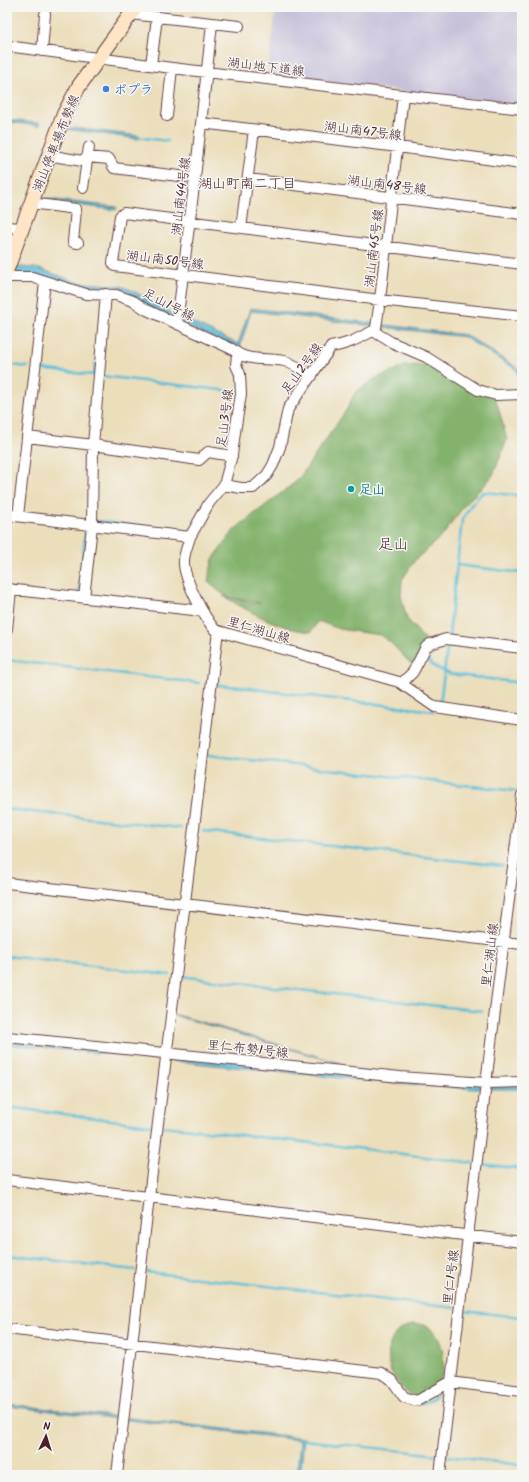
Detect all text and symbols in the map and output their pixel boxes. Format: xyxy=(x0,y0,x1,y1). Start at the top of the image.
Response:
street label: 湖山地下道線 xyxy=(226,52,307,83)
place label: ポプラ xyxy=(114,80,153,101)
marker: ポプラ xyxy=(101,84,111,94)
street label: 湖山停車場布勢線 xyxy=(27,90,86,196)
street label: 湖山南47号線 xyxy=(323,116,404,147)
street label: 湖山南44号線 xyxy=(166,155,197,237)
street label: 湖山南48号線 xyxy=(346,170,429,201)
district label: 湖山町南二丁目 xyxy=(198,173,296,195)
street label: 湖山南45号線 xyxy=(359,207,390,289)
street label: 湖山南50号線 xyxy=(125,245,206,276)
street label: 足山1号線 xyxy=(139,283,199,328)
street label: 足山2号線 xyxy=(276,338,329,399)
street label: 足山3号線 xyxy=(211,386,240,449)
place label: 足山 xyxy=(359,480,385,501)
marker: 足山 xyxy=(346,484,356,494)
district label: 足山 xyxy=(378,533,408,557)
street label: 里仁湖山線 xyxy=(224,611,294,650)
street label: 里仁湖山線 xyxy=(476,921,505,989)
street label: 里仁布勢1号線 xyxy=(206,1035,291,1064)
street label: 里仁1号線 xyxy=(438,1247,465,1306)
north arrow xyxy=(26,1416,66,1456)
text: N xyxy=(43,1418,51,1436)

